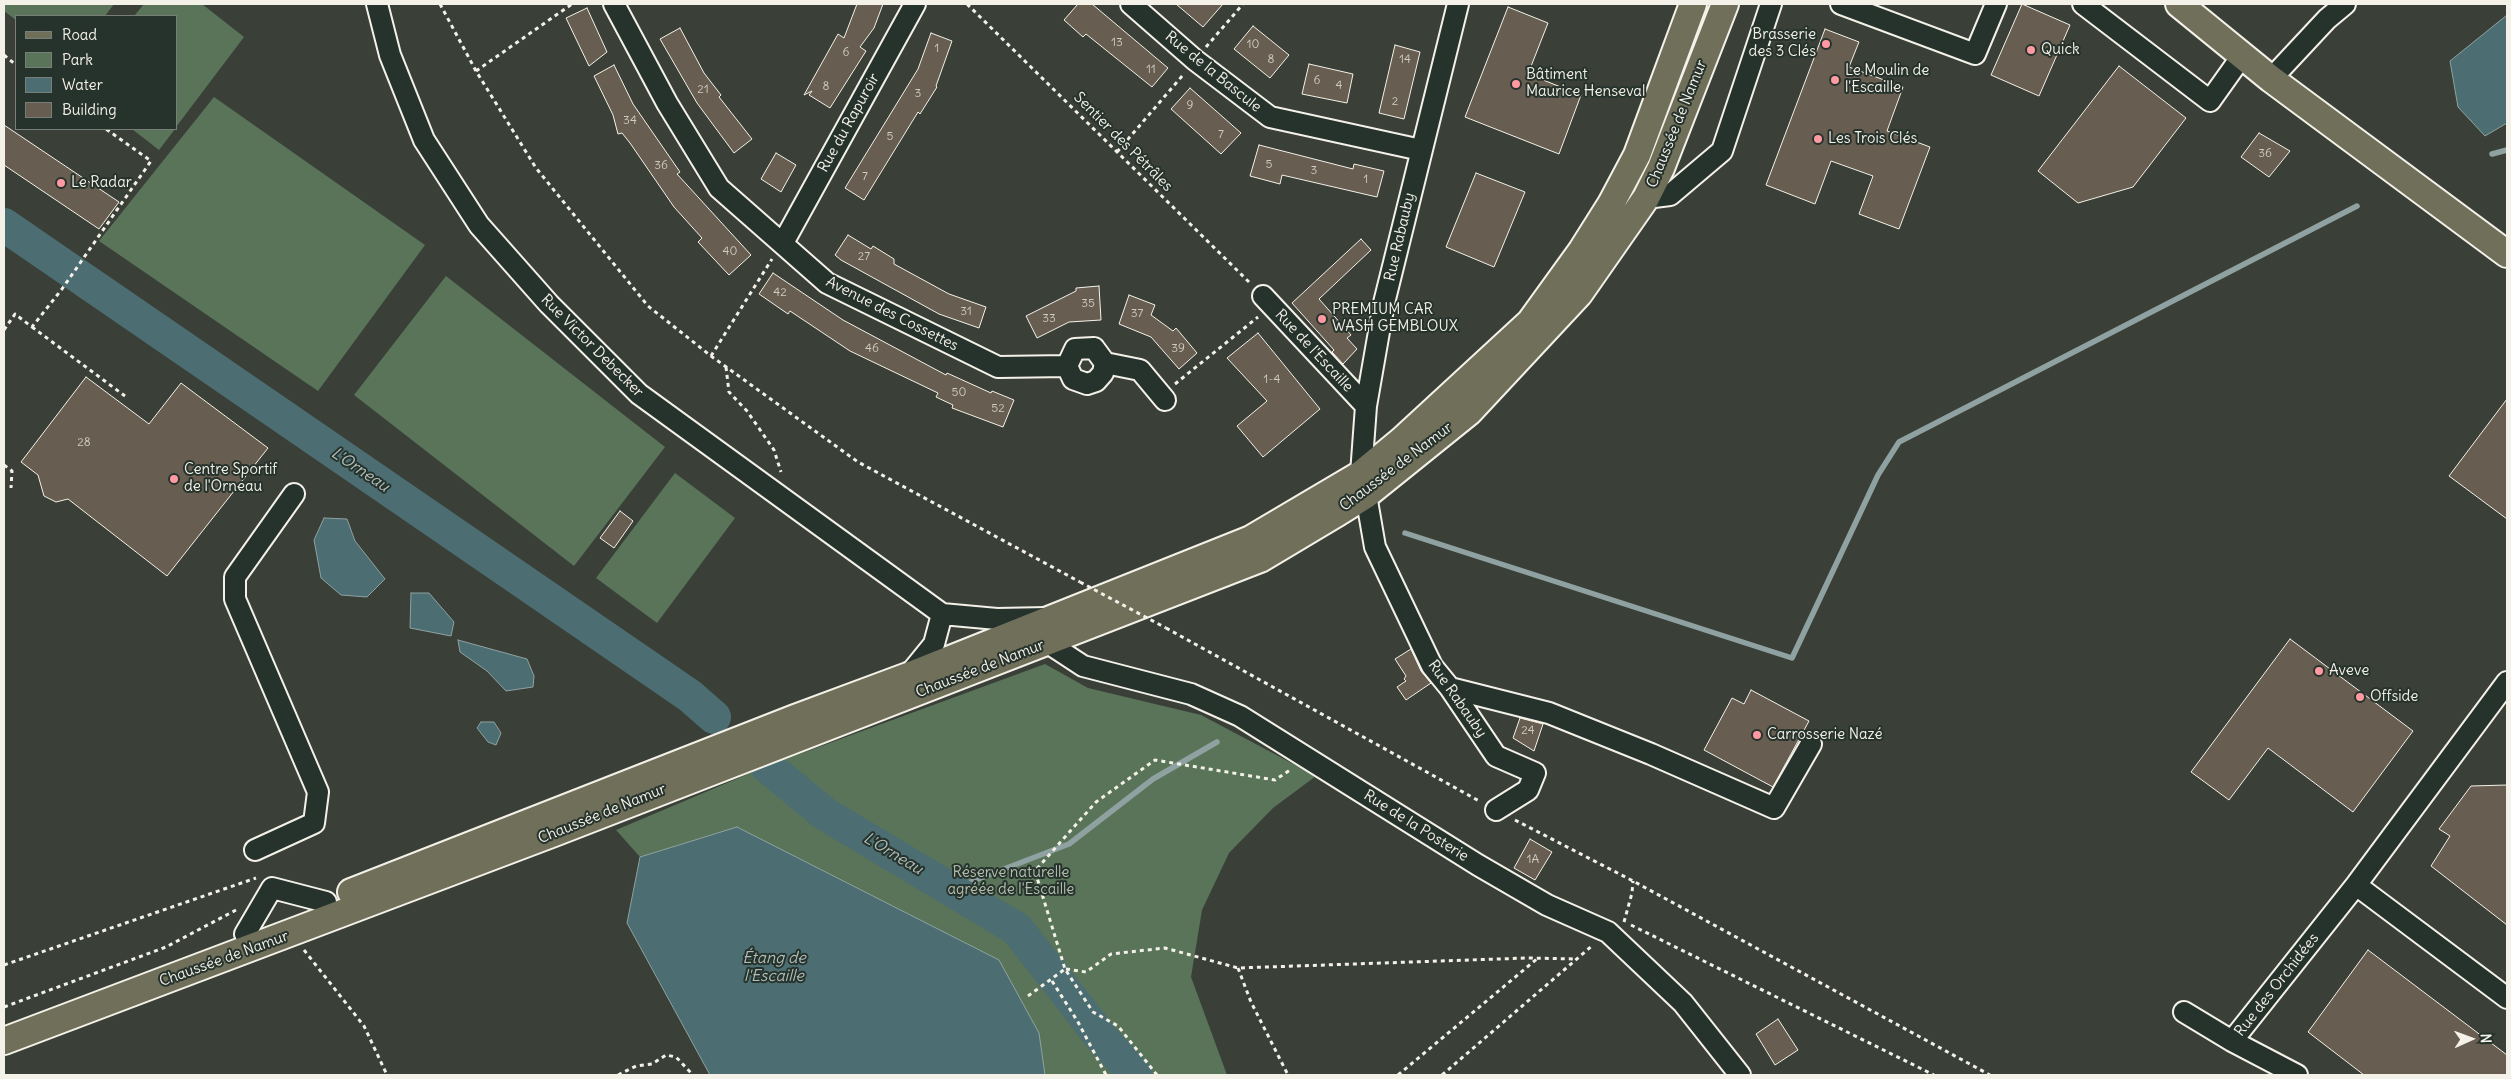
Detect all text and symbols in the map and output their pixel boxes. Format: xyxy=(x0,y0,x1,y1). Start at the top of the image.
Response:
legend xyxy=(15,15,178,130)
text: Road xyxy=(62,25,97,44)
place label: Brasserie des 3 Clés xyxy=(1749,26,1816,61)
street label: Rue de la Bascule xyxy=(1161,28,1265,116)
house number: 13 xyxy=(1111,36,1123,50)
house number: 10 xyxy=(1247,38,1259,52)
marker: Brasserie des 3 Clés xyxy=(1820,38,1832,50)
place label: Quick xyxy=(2041,41,2080,59)
house number: 1 xyxy=(935,42,939,56)
marker: Quick xyxy=(2025,44,2037,56)
house number: 6 xyxy=(843,46,849,60)
text: Park xyxy=(62,50,93,69)
house number: 8 xyxy=(1268,53,1274,67)
house number: 14 xyxy=(1399,53,1411,67)
street label: Chaussée de Namur xyxy=(1643,57,1711,191)
place label: Le Moulin de l'Escaille xyxy=(1845,62,1929,97)
house number: 11 xyxy=(1146,63,1156,77)
place label: Bâtiment Maurice Henseval xyxy=(1526,66,1645,101)
street label: Rue du Rapuroir xyxy=(814,70,884,176)
house number: 6 xyxy=(1314,74,1320,88)
marker: Le Moulin de l'Escaille xyxy=(1829,74,1841,86)
text: Water xyxy=(62,75,103,94)
marker: Bâtiment Maurice Henseval xyxy=(1510,78,1522,90)
house number: 4 xyxy=(1336,79,1342,93)
house number: 8 xyxy=(823,80,829,94)
house number: 21 xyxy=(697,83,709,97)
house number: 3 xyxy=(915,87,921,101)
street label: Sentier des Pétrâles xyxy=(1070,89,1176,195)
house number: 2 xyxy=(1392,95,1398,109)
house number: 9 xyxy=(1187,99,1193,113)
text: Building xyxy=(62,100,117,119)
house number: 34 xyxy=(623,114,637,128)
house number: 7 xyxy=(1218,128,1224,142)
house number: 5 xyxy=(887,130,893,144)
place label: Les Trois Clés xyxy=(1828,130,1917,148)
marker: Les Trois Clés xyxy=(1812,133,1824,145)
house number: 36 xyxy=(2258,147,2272,161)
house number: 5 xyxy=(1266,158,1272,172)
house number: 36 xyxy=(654,159,668,173)
house number: 3 xyxy=(1311,164,1317,178)
house number: 7 xyxy=(862,170,868,184)
house number: 1 xyxy=(1364,173,1368,187)
place label: Le Radar xyxy=(71,174,132,192)
marker: Le Radar xyxy=(55,177,67,189)
street label: Rue Rabauby xyxy=(1381,191,1419,283)
house number: 40 xyxy=(723,245,737,259)
house number: 27 xyxy=(858,250,870,264)
street label: Avenue des Cossettes xyxy=(823,273,961,355)
house number: 42 xyxy=(773,286,787,300)
street label: Rue Victor Debecker xyxy=(537,291,647,401)
house number: 35 xyxy=(1081,297,1095,311)
place label: PREMIUM CAR WASH GEMBLOUX xyxy=(1332,301,1458,336)
house number: 31 xyxy=(960,305,972,319)
street label: Rue de l'Escaille xyxy=(1271,306,1357,396)
house number: 37 xyxy=(1131,307,1143,321)
house number: 33 xyxy=(1042,312,1056,326)
marker: PREMIUM CAR WASH GEMBLOUX xyxy=(1316,313,1328,325)
house number: 46 xyxy=(865,342,879,356)
house number: 39 xyxy=(1171,342,1185,356)
house number: 1-4 xyxy=(1264,373,1280,387)
house number: 50 xyxy=(952,386,966,400)
house number: 52 xyxy=(991,402,1005,416)
street label: Chaussée de Namur xyxy=(1336,419,1456,515)
house number: 28 xyxy=(77,436,91,450)
water label: L'Orneau xyxy=(327,444,393,496)
place label: Centre Sportif de l'Orneau xyxy=(184,461,277,496)
marker: Centre Sportif de l'Orneau xyxy=(168,473,180,485)
street label: Chaussée de Namur xyxy=(913,636,1047,702)
street label: Rue Rabauby xyxy=(1424,657,1490,741)
place label: Aveve xyxy=(2329,662,2369,680)
marker: Aveve xyxy=(2313,665,2325,677)
place label: Offside xyxy=(2370,688,2418,706)
marker: Offside xyxy=(2354,691,2366,703)
house number: 24 xyxy=(1521,724,1535,738)
place label: Carrosserie Nazé xyxy=(1767,726,1883,744)
marker: Carrosserie Nazé xyxy=(1751,729,1763,741)
street label: Chaussée de Namur xyxy=(535,780,669,848)
street label: Rue de la Posterie xyxy=(1360,787,1472,865)
water label: L'Orneau xyxy=(860,829,926,879)
house number: 1A xyxy=(1527,853,1539,867)
park label: Réserve naturelle agréée de l'Escaille xyxy=(948,864,1074,899)
street label: Chaussée de Namur xyxy=(157,927,291,991)
street label: Rue des Orchidées xyxy=(2231,930,2323,1040)
water label: Étang de l'Escaille xyxy=(742,948,806,986)
north arrow xyxy=(2446,1014,2496,1064)
text: N xyxy=(2477,1033,2495,1044)

